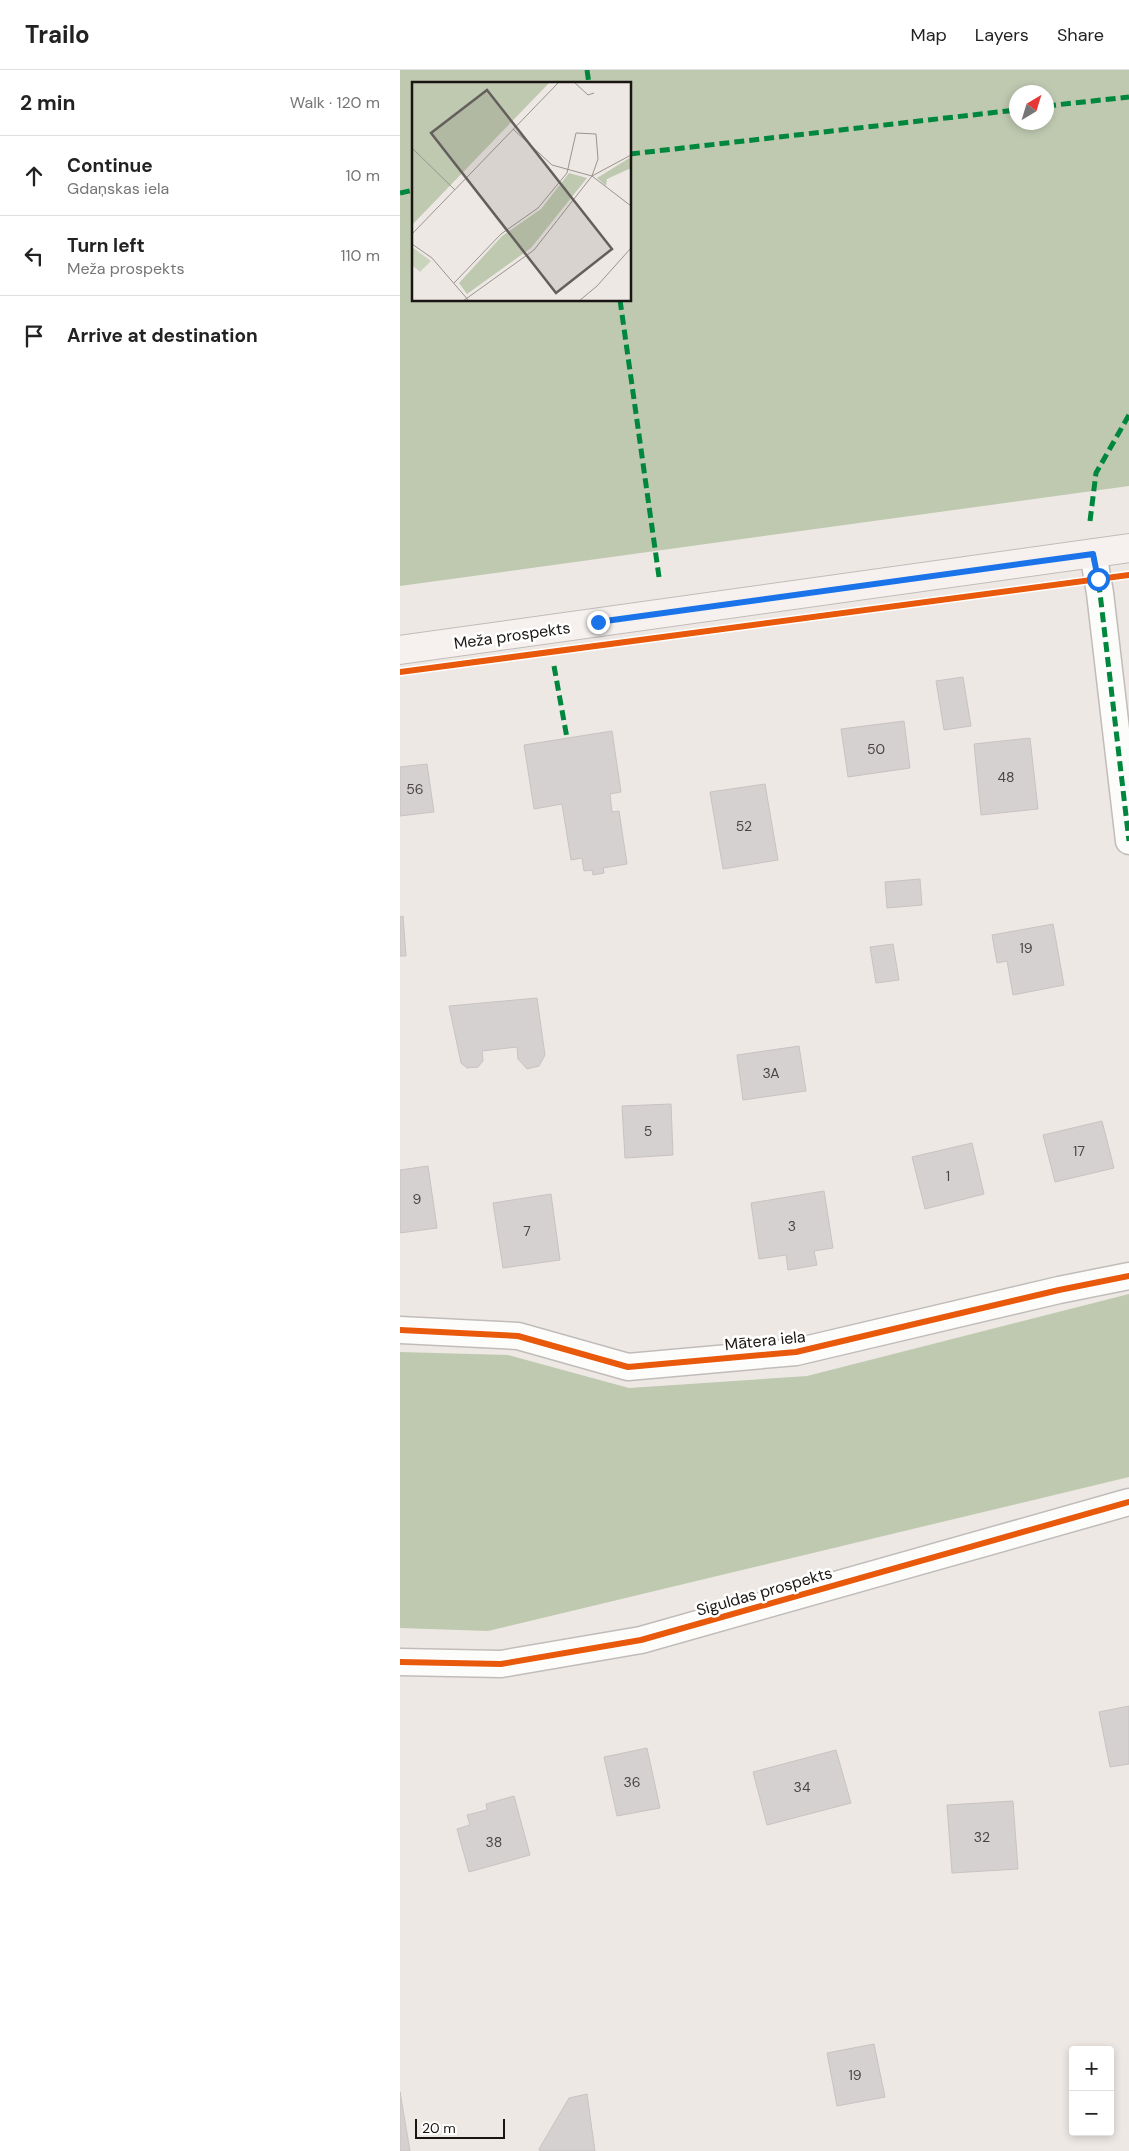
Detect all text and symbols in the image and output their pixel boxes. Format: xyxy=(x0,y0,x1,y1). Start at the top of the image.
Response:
text: Trailo xyxy=(25,19,90,50)
text: Map xyxy=(911,23,947,47)
text: Layers xyxy=(975,23,1029,47)
text: Share xyxy=(1057,23,1104,47)
inset map xyxy=(412,82,631,301)
north arrow xyxy=(1009,85,1054,130)
text: 2 min xyxy=(20,89,76,117)
text: Walk · 120 m xyxy=(290,92,380,113)
text: Continue xyxy=(67,153,153,178)
icon: ahead xyxy=(20,162,48,190)
text: 10 m xyxy=(346,165,380,186)
text: Gdaņskas iela xyxy=(67,178,169,199)
text: Turn left xyxy=(67,233,145,258)
icon: left xyxy=(20,242,48,270)
text: 110 m xyxy=(341,245,380,266)
text: Meža prospekts xyxy=(67,258,184,279)
icon: arrive xyxy=(20,322,48,350)
text: Arrive at destination xyxy=(67,323,258,348)
route start xyxy=(1087,568,1110,591)
route end xyxy=(587,611,610,634)
street label: Meža prospekts xyxy=(452,617,572,654)
house number: 50 xyxy=(867,740,885,758)
house number: 48 xyxy=(997,768,1015,786)
house number: 56 xyxy=(406,780,424,798)
house number: 52 xyxy=(736,817,752,835)
house number: 19 xyxy=(1019,939,1033,957)
house number: 3A xyxy=(762,1064,780,1082)
house number: 5 xyxy=(644,1122,652,1140)
house number: 17 xyxy=(1073,1142,1085,1160)
house number: 1 xyxy=(946,1167,950,1185)
house number: 9 xyxy=(413,1190,422,1208)
house number: 3 xyxy=(788,1217,796,1235)
house number: 7 xyxy=(523,1222,531,1240)
street label: Mātera iela xyxy=(724,1326,807,1355)
street label: Siguldas prospekts xyxy=(694,1562,835,1621)
house number: 36 xyxy=(623,1773,641,1791)
house number: 34 xyxy=(794,1778,811,1796)
house number: 32 xyxy=(974,1828,990,1846)
house number: 38 xyxy=(486,1833,502,1851)
map controls xyxy=(1069,2046,1114,2136)
button: + xyxy=(1069,2046,1114,2091)
house number: 19 xyxy=(848,2066,862,2084)
button: − xyxy=(1069,2091,1114,2136)
scale bar xyxy=(415,2116,505,2139)
text: 20 m xyxy=(422,2119,456,2137)

